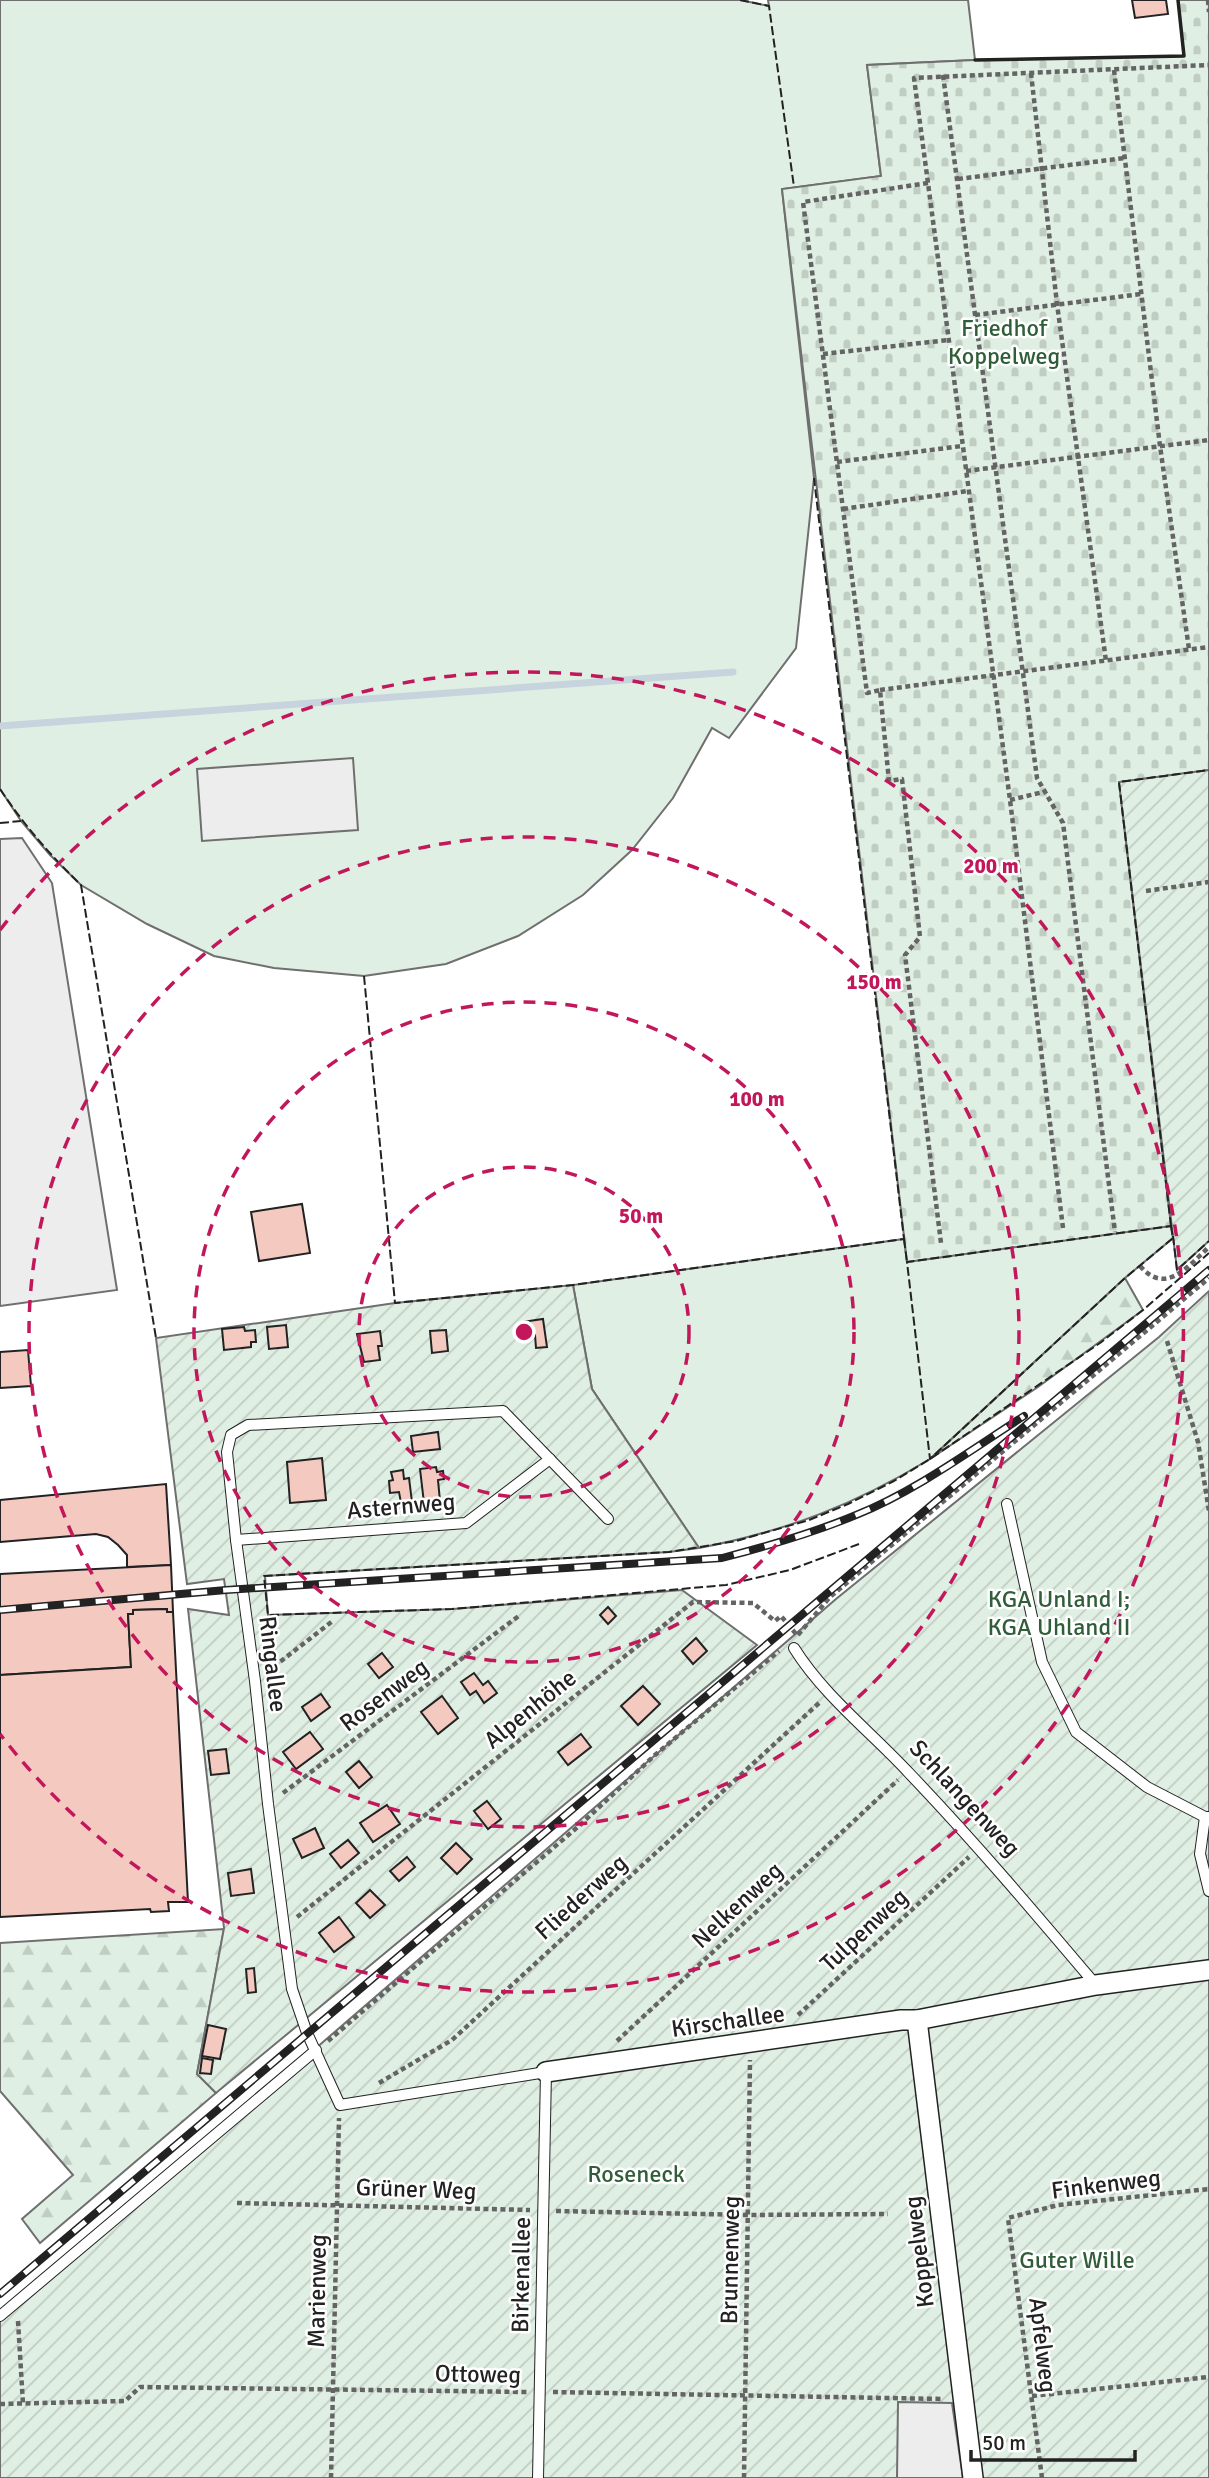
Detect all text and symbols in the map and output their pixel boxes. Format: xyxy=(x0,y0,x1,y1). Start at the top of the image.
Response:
park label: Friedhof Koppelweg xyxy=(948,313,1060,371)
text: 200 m xyxy=(963,853,1019,879)
text: 150 m xyxy=(846,969,902,995)
text: 100 m xyxy=(729,1086,785,1112)
text: 50 m xyxy=(619,1203,663,1229)
centre of rings xyxy=(512,1320,536,1344)
street label: Asternweg xyxy=(346,1486,456,1526)
park label: KGA Unland I; KGA Uhland II xyxy=(987,1584,1131,1642)
street label: Ringallee xyxy=(252,1614,294,1714)
street label: Rosenweg xyxy=(334,1652,434,1738)
street label: Alpenhöhe xyxy=(478,1663,582,1755)
street label: Schlangenweg xyxy=(903,1733,1027,1863)
street label: Fliederweg xyxy=(529,1848,633,1946)
street label: Nelkenweg xyxy=(685,1855,789,1955)
street label: Tulpenweg xyxy=(814,1882,914,1978)
street label: Kirschallee xyxy=(669,1998,787,2044)
park label: Roseneck xyxy=(587,2159,685,2189)
street label: Finkenweg xyxy=(1050,2162,1162,2206)
street label: Grüner Weg xyxy=(355,2172,477,2206)
street label: Koppelweg xyxy=(897,2194,941,2310)
street label: Brunnenweg xyxy=(714,2195,746,2325)
street label: Birkenallee xyxy=(505,2217,537,2333)
street label: Marienweg xyxy=(301,2234,333,2348)
park label: Guter Wille xyxy=(1019,2245,1135,2275)
street label: Apfelweg xyxy=(1022,2296,1064,2394)
street label: Ottoweg xyxy=(435,2358,521,2390)
scale bar xyxy=(971,2418,1136,2462)
text: 50 m xyxy=(982,2430,1026,2456)

